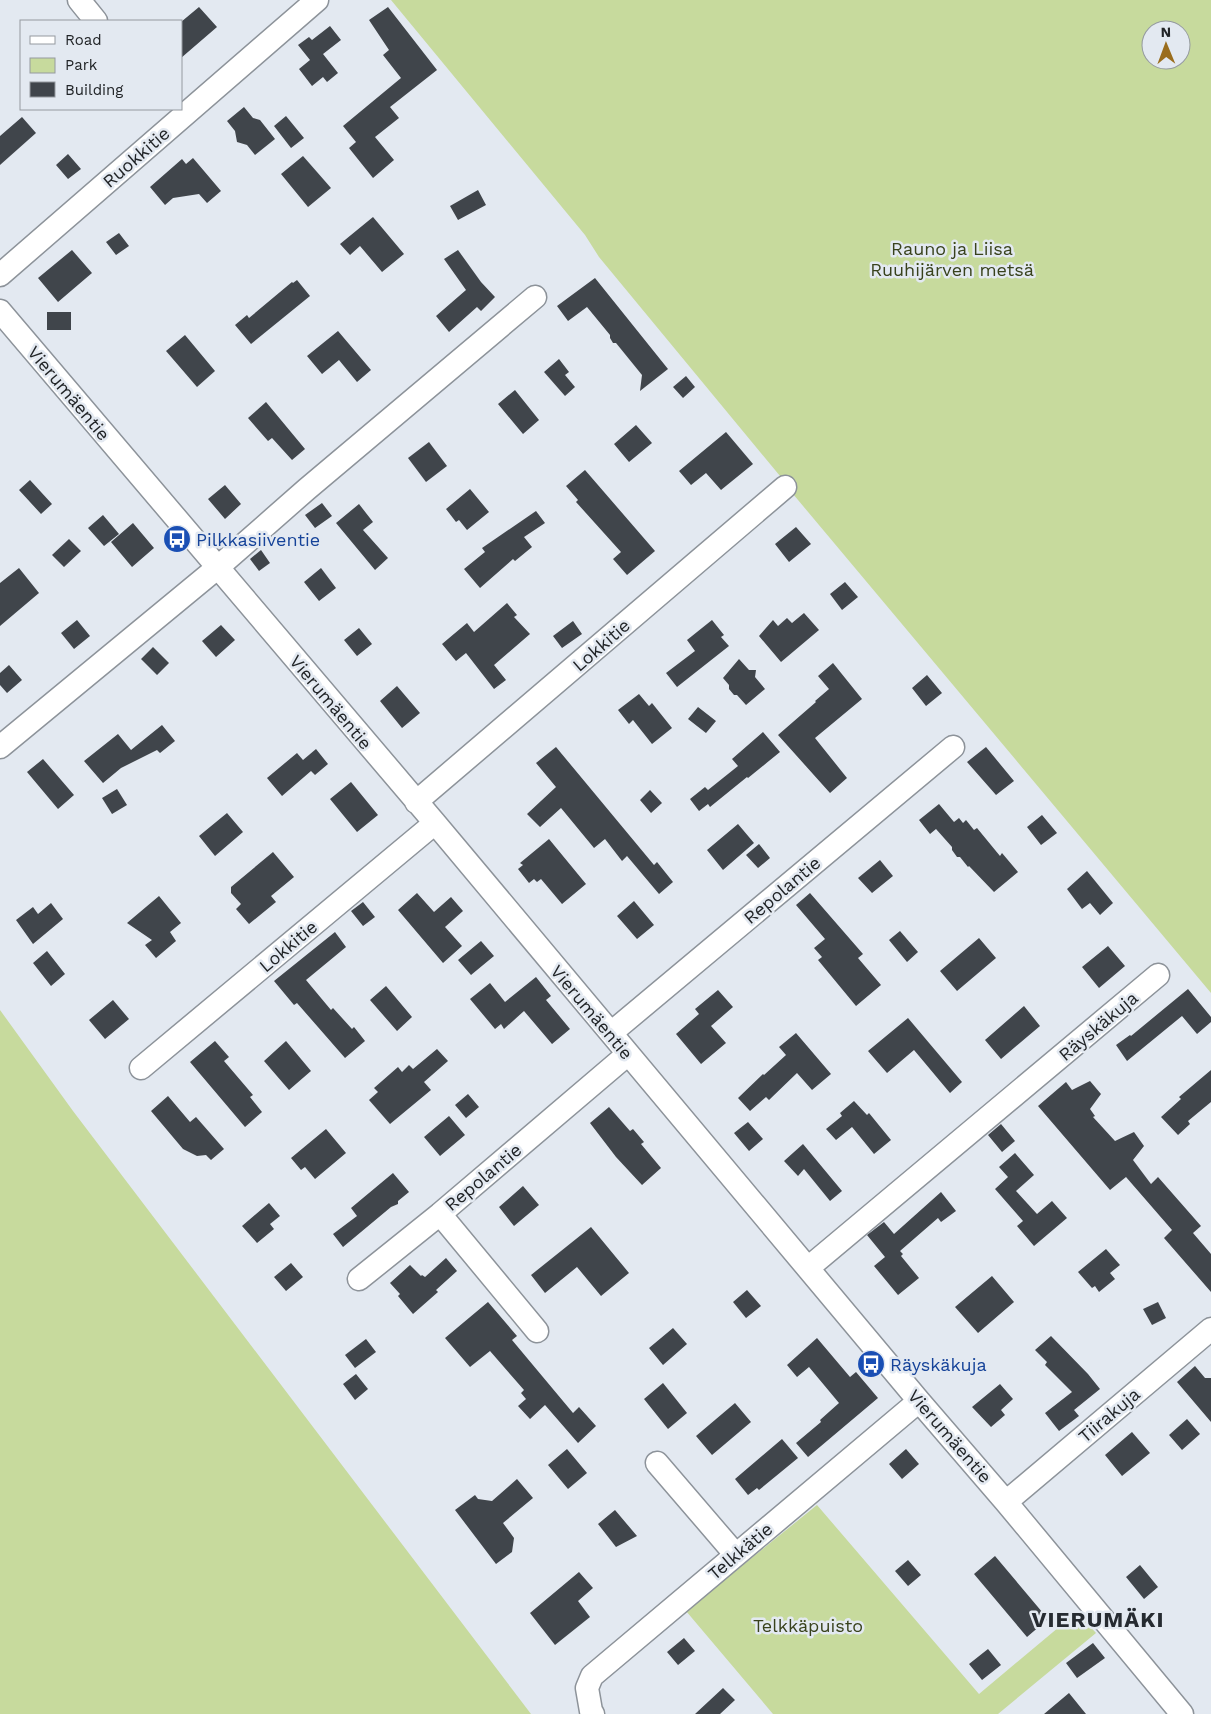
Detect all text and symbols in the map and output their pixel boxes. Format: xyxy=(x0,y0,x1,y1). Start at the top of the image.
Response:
legend xyxy=(20,20,182,110)
north arrow xyxy=(1141,20,1191,70)
text: N xyxy=(1160,24,1171,40)
text: Road xyxy=(65,31,102,49)
text: Park xyxy=(65,56,98,74)
text: Building xyxy=(65,81,123,99)
street label: Ruokkitie xyxy=(98,122,174,192)
park label: Rauno ja Liisa Ruuhijärven metsä xyxy=(870,238,1034,280)
street label: Vierumäentie xyxy=(23,342,115,444)
bus stop icon: Pilkkasiiventie xyxy=(162,524,192,554)
place label: Pilkkasiiventie xyxy=(196,529,320,550)
street label: Lokkitie xyxy=(568,614,634,676)
street label: Vierumäentie xyxy=(285,651,377,753)
street label: Repolantie xyxy=(739,852,825,928)
street label: Lokkitie xyxy=(255,916,321,976)
street label: Vierumäentie xyxy=(546,961,638,1063)
street label: Räyskäkuja xyxy=(1054,987,1142,1065)
street label: Repolantie xyxy=(440,1139,526,1215)
bus stop icon: Räyskäkuja xyxy=(856,1349,886,1379)
place label: Räyskäkuja xyxy=(890,1354,987,1375)
street label: Tiirakuja xyxy=(1074,1383,1144,1447)
street label: Vierumäentie xyxy=(904,1385,996,1487)
street label: Telkkätie xyxy=(704,1518,776,1584)
district label: VIERUMÄKI xyxy=(1032,1607,1164,1632)
park label: Telkkäpuisto xyxy=(753,1615,863,1636)

